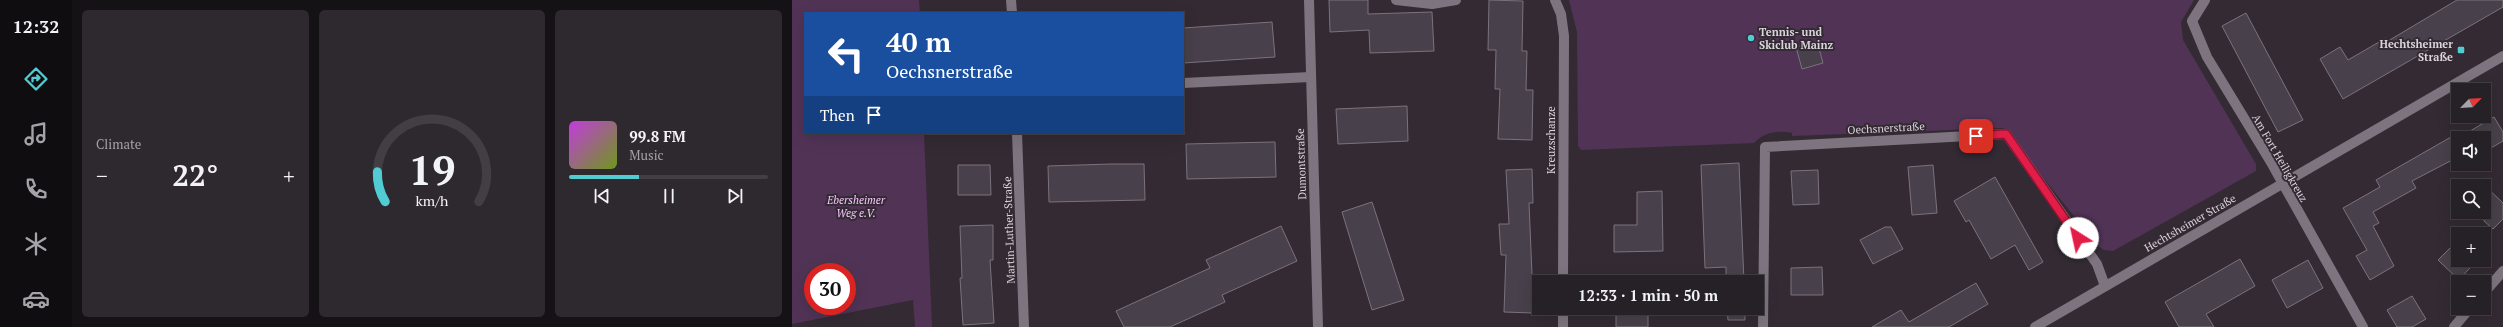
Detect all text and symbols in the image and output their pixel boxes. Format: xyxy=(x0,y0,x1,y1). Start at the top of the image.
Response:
text: 12:32 xyxy=(13,14,59,38)
text: 40 m xyxy=(886,23,951,60)
place label: Tennis- und Skiclub Mainz xyxy=(1759,25,1834,52)
icon: left xyxy=(820,28,872,80)
marker: Tennis- und Skiclub Mainz xyxy=(1746,33,1756,43)
place label: Hechtsheimer Straße xyxy=(2379,37,2453,64)
marker: Hechtsheimer Straße xyxy=(2456,45,2466,55)
text: Oechsnerstraße xyxy=(886,59,1013,83)
icon: directions xyxy=(22,65,50,93)
north arrow xyxy=(2451,83,2491,123)
map controls xyxy=(2451,83,2491,315)
icon: arrive xyxy=(863,104,885,126)
text: Then xyxy=(820,105,855,125)
street label: Kreuzschanze xyxy=(1544,106,1558,174)
street label: Am Fort Heiligkreuz xyxy=(2249,112,2311,204)
street label: Oechsnerstraße xyxy=(1847,119,1926,137)
pin xyxy=(1959,119,1993,153)
icon: music xyxy=(22,120,50,148)
icon: arrive xyxy=(1965,125,1987,147)
text: 99.8 FM xyxy=(629,126,686,146)
street label: Dumontstraße xyxy=(1293,128,1309,200)
button: sound xyxy=(2451,131,2491,171)
text: Climate xyxy=(96,135,141,153)
text: 19 xyxy=(408,141,455,196)
text: Music xyxy=(629,146,664,164)
text: 22° xyxy=(172,155,218,195)
text: − xyxy=(96,161,108,190)
text: + xyxy=(283,161,295,190)
icon: phone xyxy=(22,175,50,203)
street label: Martin-Luther-Straße xyxy=(1000,176,1018,284)
button: search xyxy=(2451,179,2491,219)
icon: previous xyxy=(591,185,613,207)
icon: pause xyxy=(658,185,680,207)
icon: next xyxy=(724,185,746,207)
text: km/h xyxy=(415,190,449,209)
street label: Hechtsheimer Straße xyxy=(2142,191,2239,255)
park label: Ebersheimer Weg e.V. xyxy=(826,193,886,220)
position arrow xyxy=(2057,217,2099,259)
button: + xyxy=(2451,227,2491,267)
icon: climate xyxy=(22,230,50,258)
speed limit sign: 30 xyxy=(804,263,856,315)
button: − xyxy=(2451,275,2491,315)
icon: car xyxy=(22,285,50,313)
text: 12:33 · 1 min · 50 m xyxy=(1578,285,1718,305)

